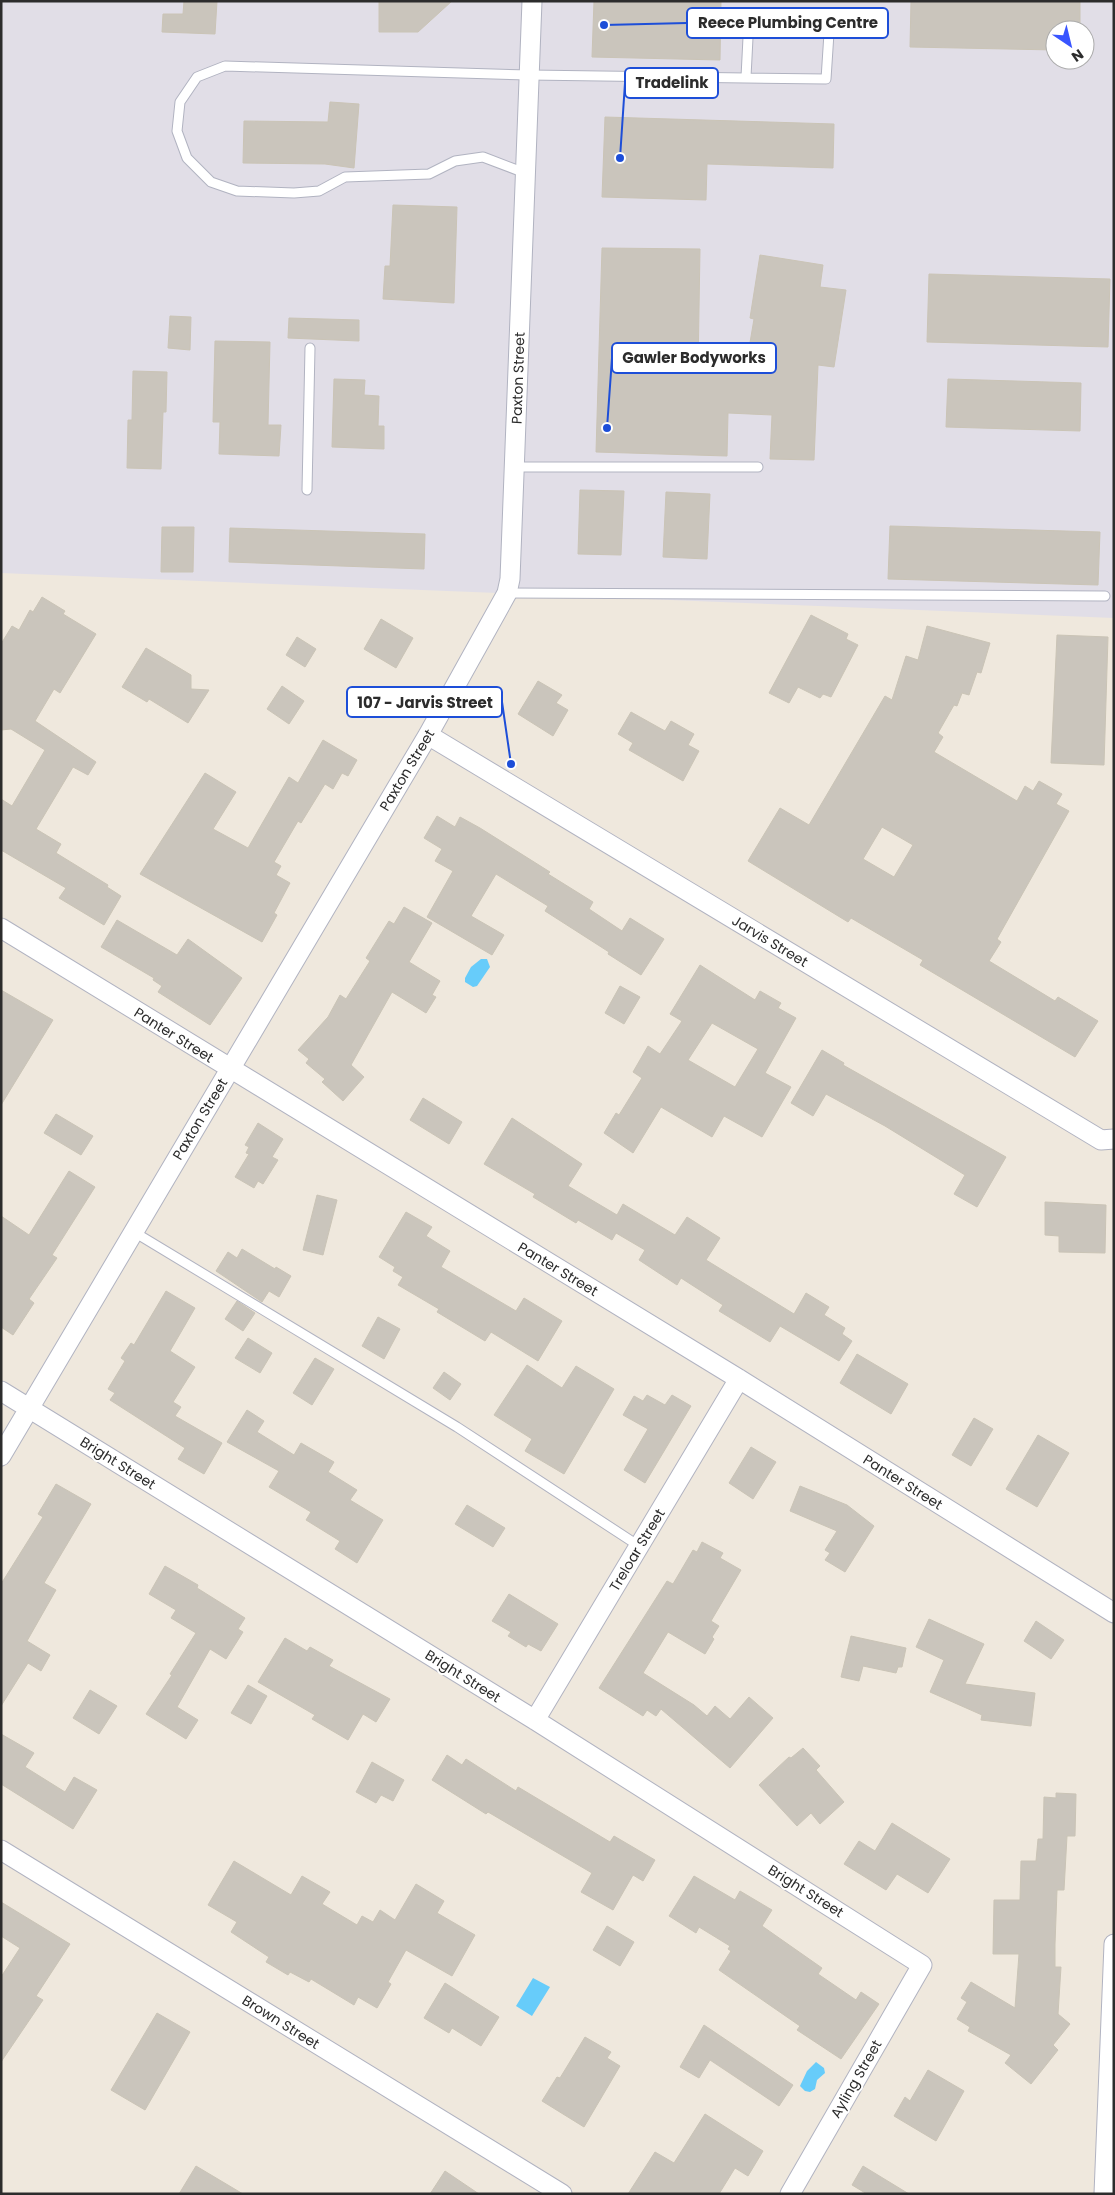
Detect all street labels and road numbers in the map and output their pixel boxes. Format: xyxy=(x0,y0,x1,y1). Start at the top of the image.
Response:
street label: Paxton Street xyxy=(506,332,530,424)
street label: Paxton Street xyxy=(375,725,439,815)
street label: Jarvis Street xyxy=(728,910,812,972)
street label: Panter Street xyxy=(130,1003,218,1067)
street label: Paxton Street xyxy=(168,1074,232,1164)
street label: Panter Street xyxy=(514,1237,602,1301)
street label: Bright Street xyxy=(76,1432,160,1494)
street label: Panter Street xyxy=(859,1450,947,1514)
street label: Treloar Street xyxy=(604,1505,670,1595)
street label: Bright Street xyxy=(421,1645,505,1707)
street label: Bright Street xyxy=(764,1860,848,1922)
street label: Brown Street xyxy=(238,1990,324,2054)
street label: Ayling Street xyxy=(825,2036,887,2122)

